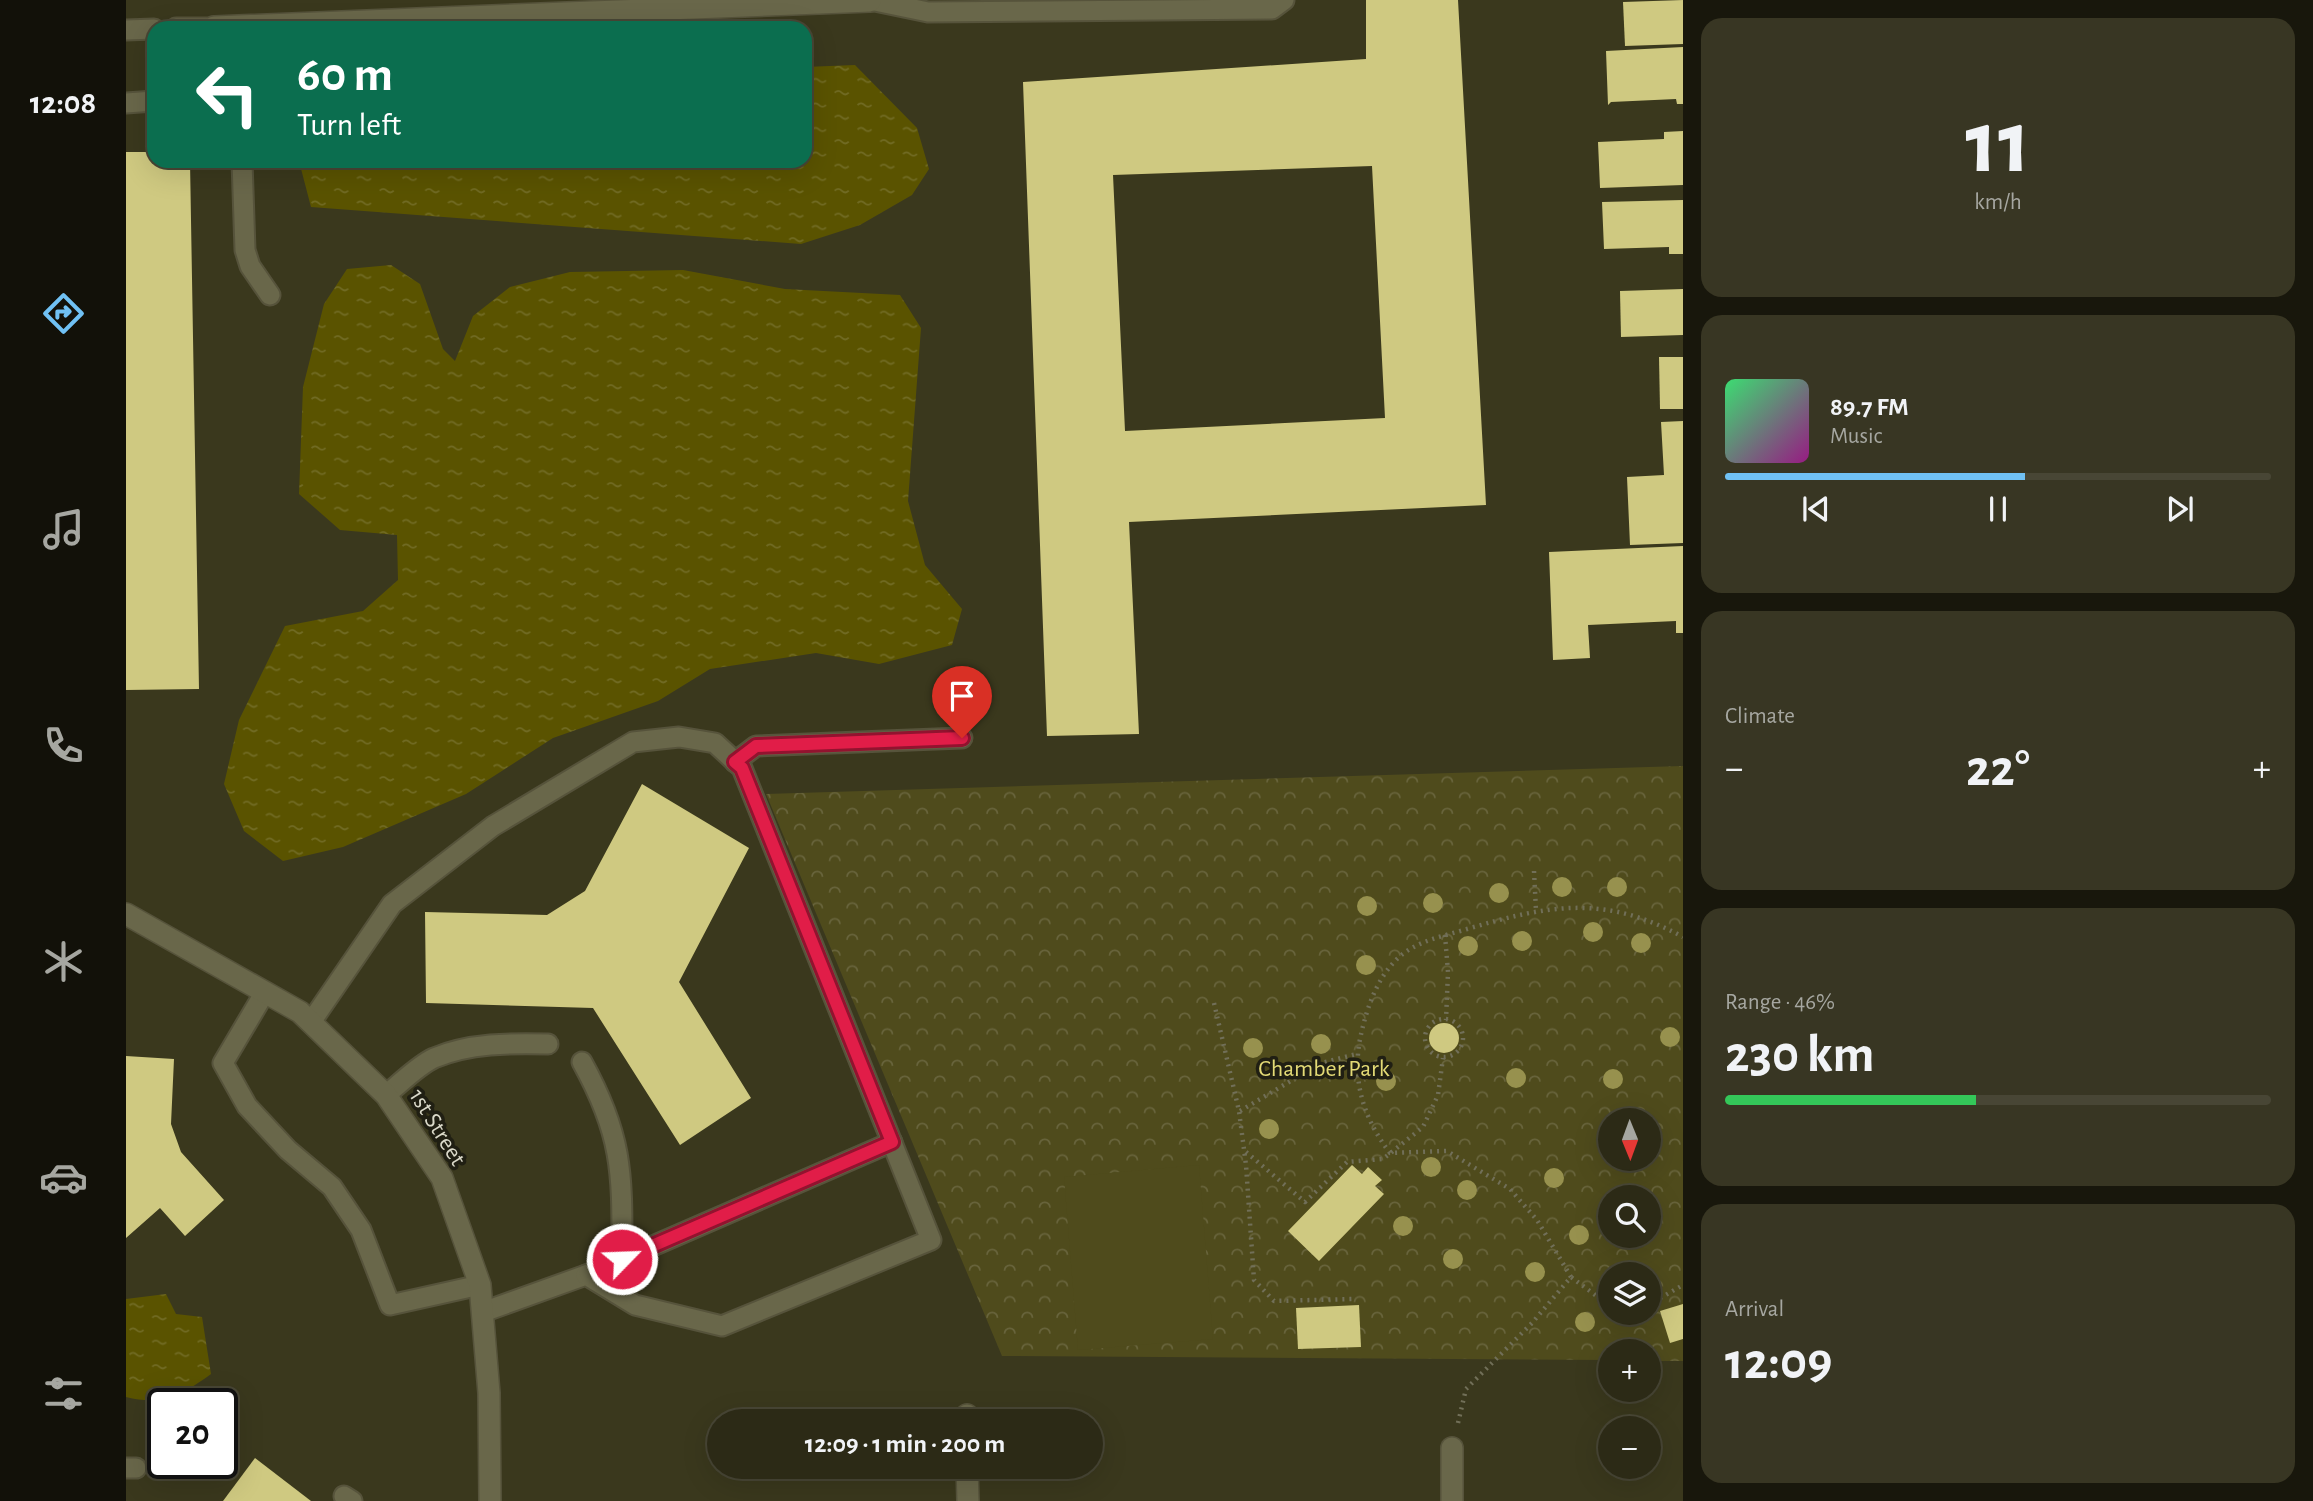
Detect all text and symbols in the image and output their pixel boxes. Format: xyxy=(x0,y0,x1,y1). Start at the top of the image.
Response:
icon: left xyxy=(182,49,273,140)
text: 60 m xyxy=(297,51,393,100)
text: 12:08 xyxy=(30,87,96,119)
text: 11 xyxy=(1965,98,2031,189)
text: Turn left xyxy=(297,109,401,141)
text: km/h xyxy=(1974,191,2022,214)
icon: directions xyxy=(39,289,88,338)
text: 89.7 FM xyxy=(1830,394,1909,420)
text: Music xyxy=(1830,425,1882,448)
icon: previous xyxy=(1797,490,1835,528)
icon: pause xyxy=(1979,490,2017,528)
icon: next xyxy=(2161,490,2199,528)
icon: music xyxy=(39,505,88,554)
pin xyxy=(932,666,992,738)
icon: arrive xyxy=(943,677,981,715)
text: Climate xyxy=(1725,705,1795,728)
icon: phone xyxy=(39,721,88,770)
text: 22° xyxy=(1966,743,2030,795)
text: − xyxy=(1725,750,1743,788)
text: + xyxy=(2253,750,2271,788)
icon: climate xyxy=(39,937,88,986)
text: Range · 46% xyxy=(1725,991,1835,1014)
text: 230 km xyxy=(1725,1029,1875,1081)
park label: Chamber Park xyxy=(1258,1057,1390,1081)
street label: 1st Street xyxy=(404,1085,470,1170)
north arrow xyxy=(1598,1108,1661,1171)
map controls xyxy=(1598,1108,1661,1479)
icon: car xyxy=(39,1153,88,1202)
button: search xyxy=(1598,1185,1661,1248)
position arrow xyxy=(585,1222,659,1296)
button: layers xyxy=(1598,1262,1661,1325)
text: Arrival xyxy=(1725,1298,1784,1321)
text: 12:09 xyxy=(1725,1336,1832,1388)
button: + xyxy=(1598,1339,1661,1402)
icon: filters xyxy=(39,1369,88,1418)
speed limit sign: 20 xyxy=(147,1388,238,1479)
button: − xyxy=(1598,1416,1661,1479)
text: 12:09 · 1 min · 200 m xyxy=(805,1431,1005,1457)

